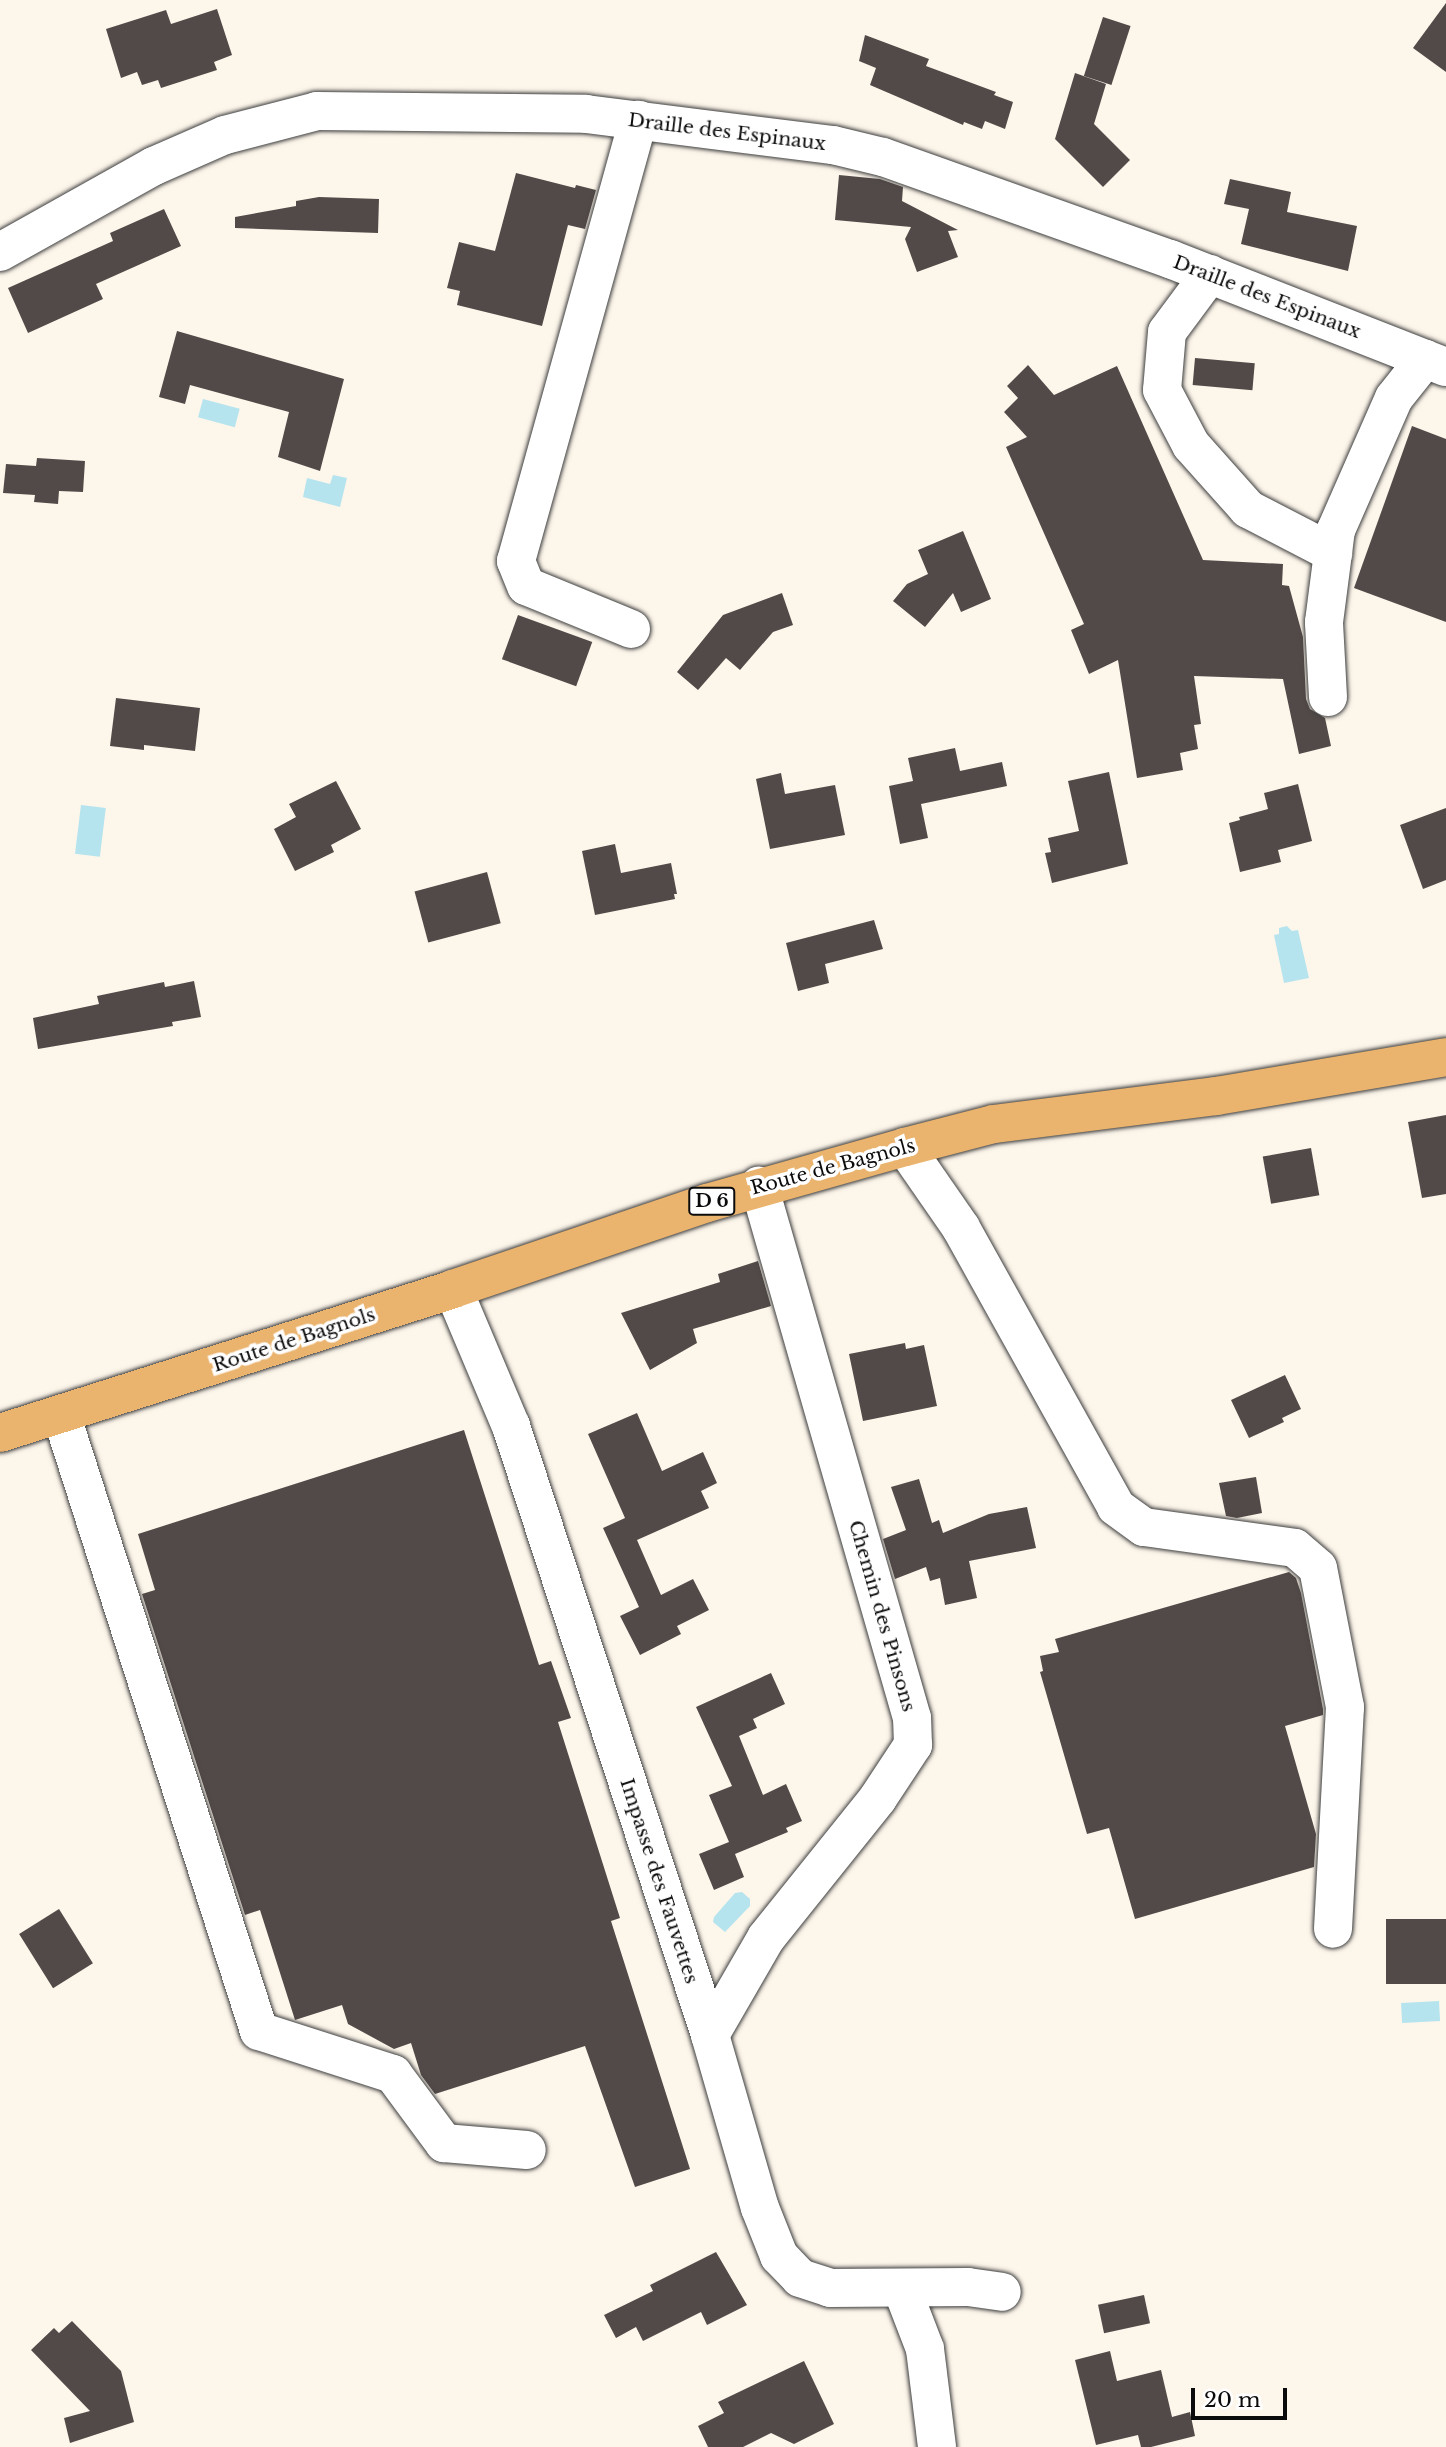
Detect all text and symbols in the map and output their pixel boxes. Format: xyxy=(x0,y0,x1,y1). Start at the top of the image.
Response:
street label: Draille des Espinaux xyxy=(627,109,827,155)
street label: Draille des Espinaux xyxy=(1170,251,1364,343)
street label: Route de Bagnols xyxy=(748,1134,918,1200)
road number: D 6 xyxy=(688,1186,736,1216)
street label: Route de Bagnols xyxy=(210,1303,378,1377)
street label: Chemin des Pinsons xyxy=(844,1518,920,1714)
street label: Impasse des Fauvettes xyxy=(615,1776,703,1986)
scale bar xyxy=(1194,2374,1290,2418)
text: 20 m xyxy=(1204,2387,1261,2413)

